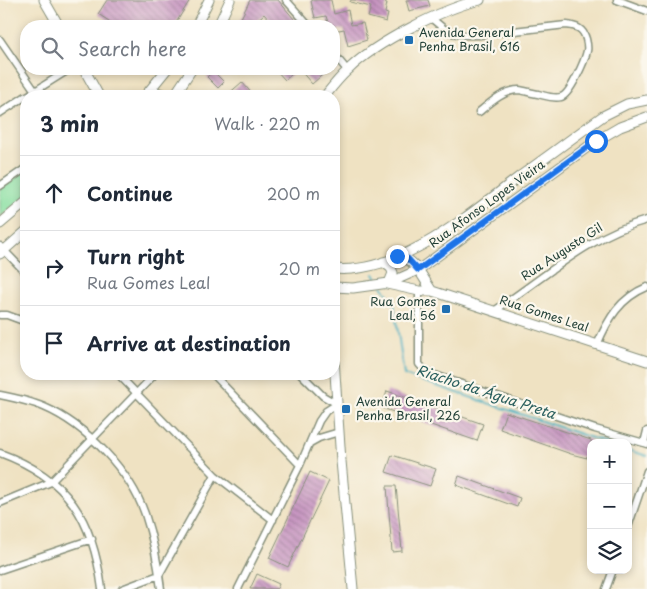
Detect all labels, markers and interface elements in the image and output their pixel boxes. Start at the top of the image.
search box [20,20,340,75]
place label: Avenida General Penha Brasil, 616 [419,23,520,55]
icon: search [38,34,66,62]
text: Search here [78,34,187,62]
marker: Avenida General Penha Brasil, 616 [403,34,415,46]
text: 3 min [40,107,99,139]
text: Walk · 220 m [214,111,320,135]
route start [585,130,608,153]
street label: Rua Afonso Lopes Vieira [425,155,548,251]
icon: ahead [40,179,68,207]
text: Continue [87,179,173,207]
text: 200 m [267,181,320,205]
street label: Rua Augusto Gil [517,218,606,284]
text: Turn right [87,242,185,270]
route end [386,245,409,268]
icon: right [40,254,68,282]
text: 20 m [279,256,320,280]
text: Rua Gomes Leal [87,270,210,294]
street label: Rua Gomes Leal [498,290,591,336]
place label: Rua Gomes Leal, 56 [370,292,436,324]
marker: Rua Gomes Leal, 56 [440,303,452,315]
icon: arrive [40,329,68,357]
text: Arrive at destination [87,329,291,357]
water label: Riacho da Água Preta [414,359,560,424]
place label: Avenida General Penha Brasil, 226 [356,392,460,424]
marker: Avenida General Penha Brasil, 226 [340,403,352,415]
map controls [587,439,632,574]
button: + [587,439,632,484]
button: − [587,484,632,529]
button: layers [587,529,632,574]

